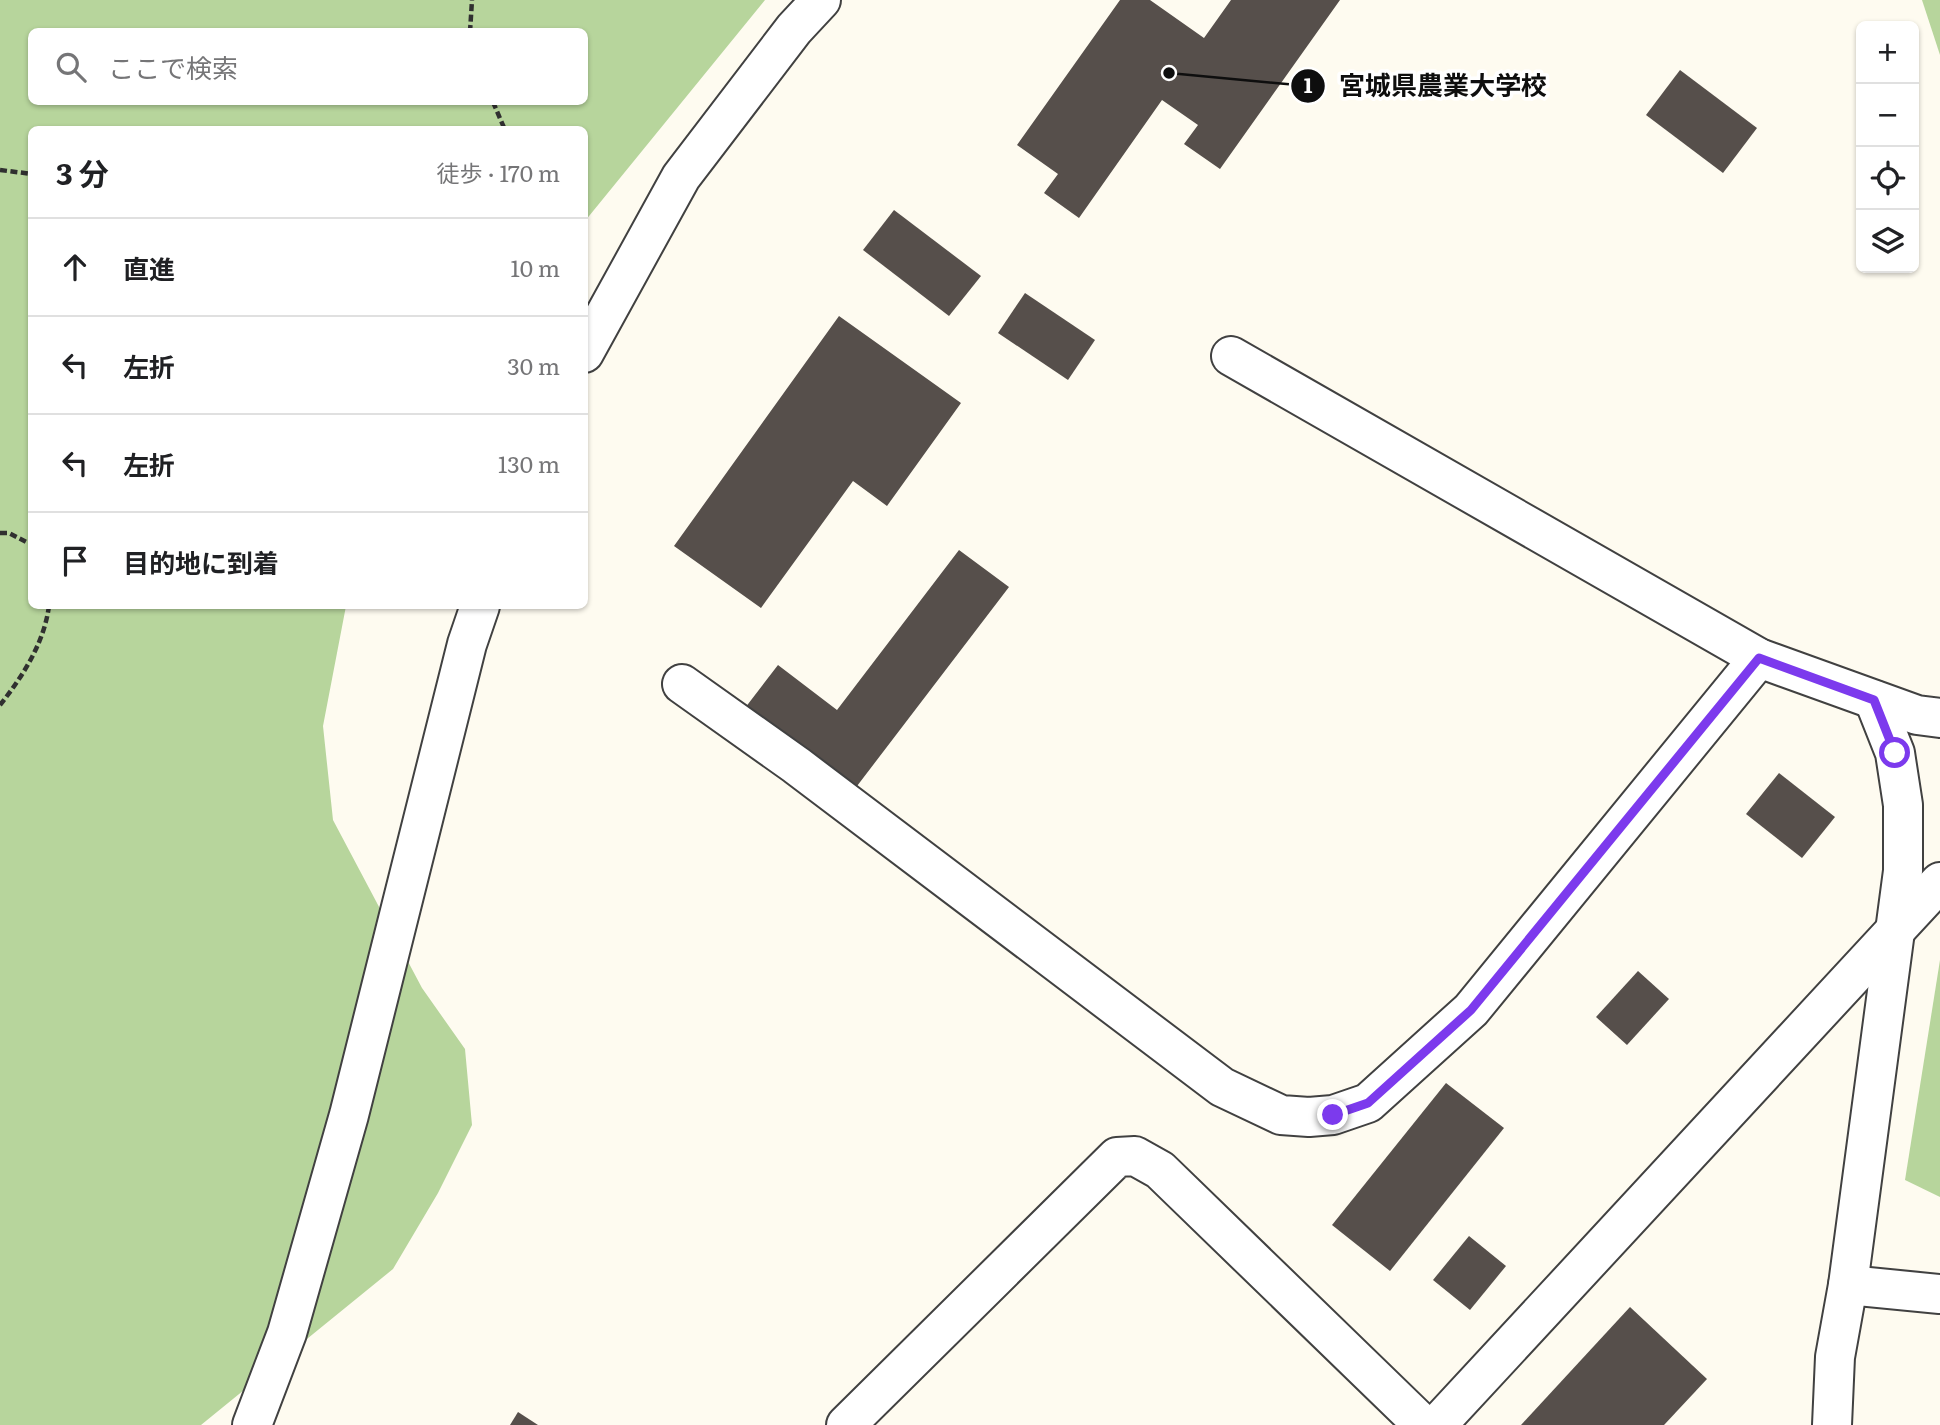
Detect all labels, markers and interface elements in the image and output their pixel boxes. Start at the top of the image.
map controls [1856,21,1919,273]
button: + [1856,21,1919,84]
search box [28,28,588,105]
text: ここで検索 [108,47,238,86]
icon: search [52,48,90,86]
callout: 宮城県農業大学校 [1290,62,1561,109]
text: 宮城県農業大学校 [1339,64,1547,103]
text: 1 [1304,68,1313,99]
button: − [1856,84,1919,147]
button: locate [1856,147,1919,210]
text: 3 分 [56,150,109,194]
text: 徒歩 · 170 m [437,155,560,189]
button: layers [1856,210,1919,273]
icon: ahead [56,248,94,286]
text: 直進 [123,248,175,287]
text: 10 m [510,250,560,284]
icon: left [56,346,94,384]
text: 左折 [123,346,175,385]
text: 30 m [507,348,560,382]
icon: left [56,444,94,482]
text: 左折 [123,444,175,483]
text: 130 m [498,446,560,480]
icon: arrive [56,542,94,580]
text: 目的地に到着 [123,542,279,581]
route start [1879,737,1910,768]
route end [1317,1099,1348,1130]

